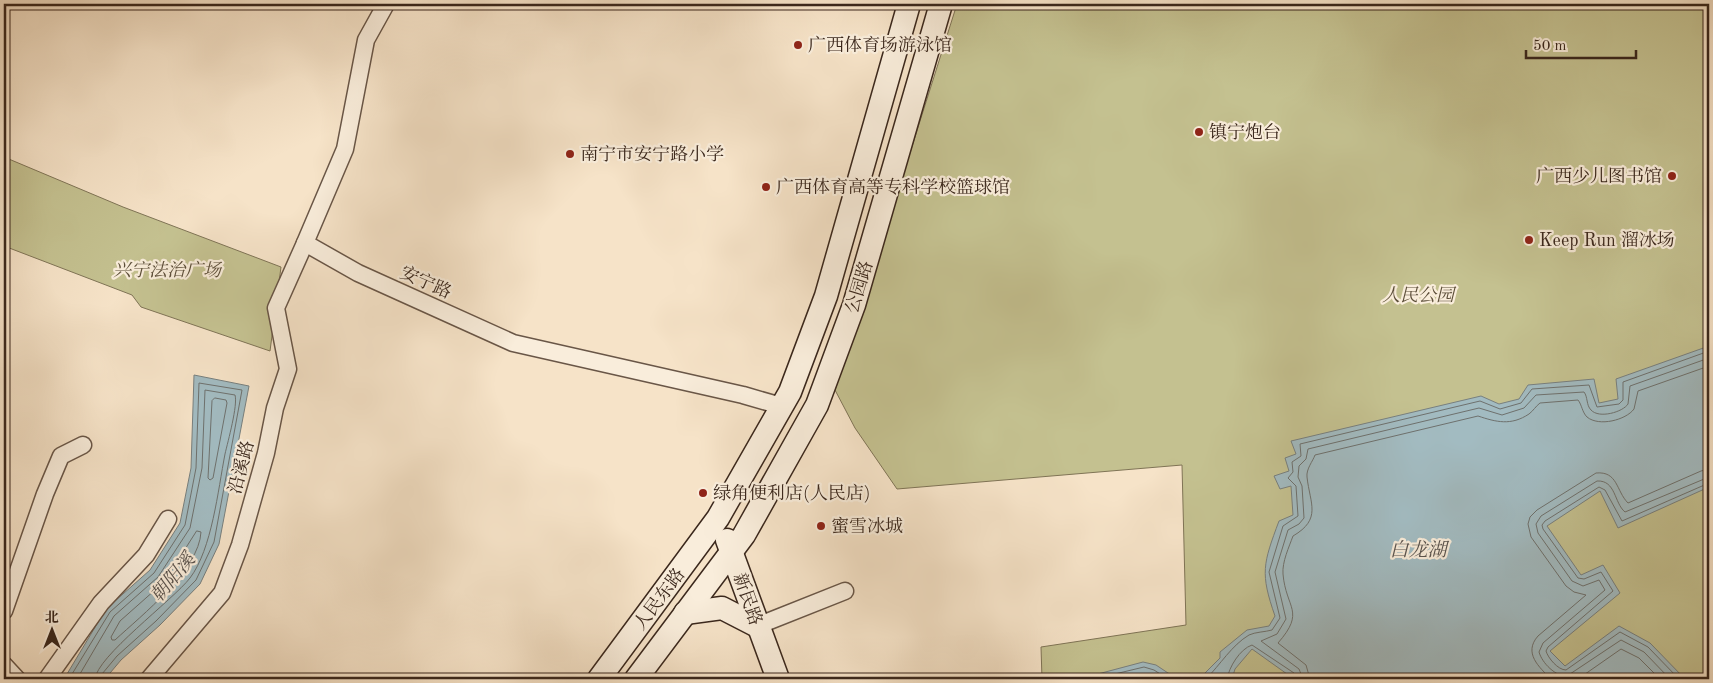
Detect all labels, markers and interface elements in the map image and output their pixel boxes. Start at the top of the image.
scale bar [1526,28,1636,60]
place label: 广西体育场游泳馆 [808,35,952,55]
marker: 广西体育场游泳馆 [792,39,804,51]
text: 50 m [1533,39,1567,54]
place label: 镇宁炮台 [1209,122,1281,142]
marker: 镇宁炮台 [1193,126,1205,138]
place label: 南宁市安宁路小学 [580,144,724,164]
marker: 南宁市安宁路小学 [564,148,576,160]
place label: 广西少儿图书馆 [1536,166,1662,186]
marker: 广西少儿图书馆 [1666,170,1678,182]
place label: 广西体育高等专科学校篮球馆 [776,177,1010,197]
marker: 广西体育高等专科学校篮球馆 [760,181,772,193]
place label: Keep Run 溜冰场 [1539,230,1675,250]
marker: Keep Run 溜冰场 [1523,234,1535,246]
street label: 公园路 [842,258,876,316]
park label: 兴宁法治广场 [113,260,223,280]
street label: 安宁路 [397,262,455,302]
park label: 人民公园 [1382,286,1457,305]
street label: 沿溪路 [224,438,258,496]
place label: 绿角便利店(人民店) [713,483,870,503]
marker: 绿角便利店(人民店) [697,487,709,499]
place label: 蜜雪冰城 [831,516,903,536]
marker: 蜜雪冰城 [815,520,827,532]
water label: 白龙湖 [1389,540,1449,561]
water label: 朝阳溪 [147,548,201,607]
street label: 人民东路 [629,564,689,634]
street label: 新民路 [730,570,766,628]
north arrow [28,606,78,656]
text: 北 [45,610,59,625]

